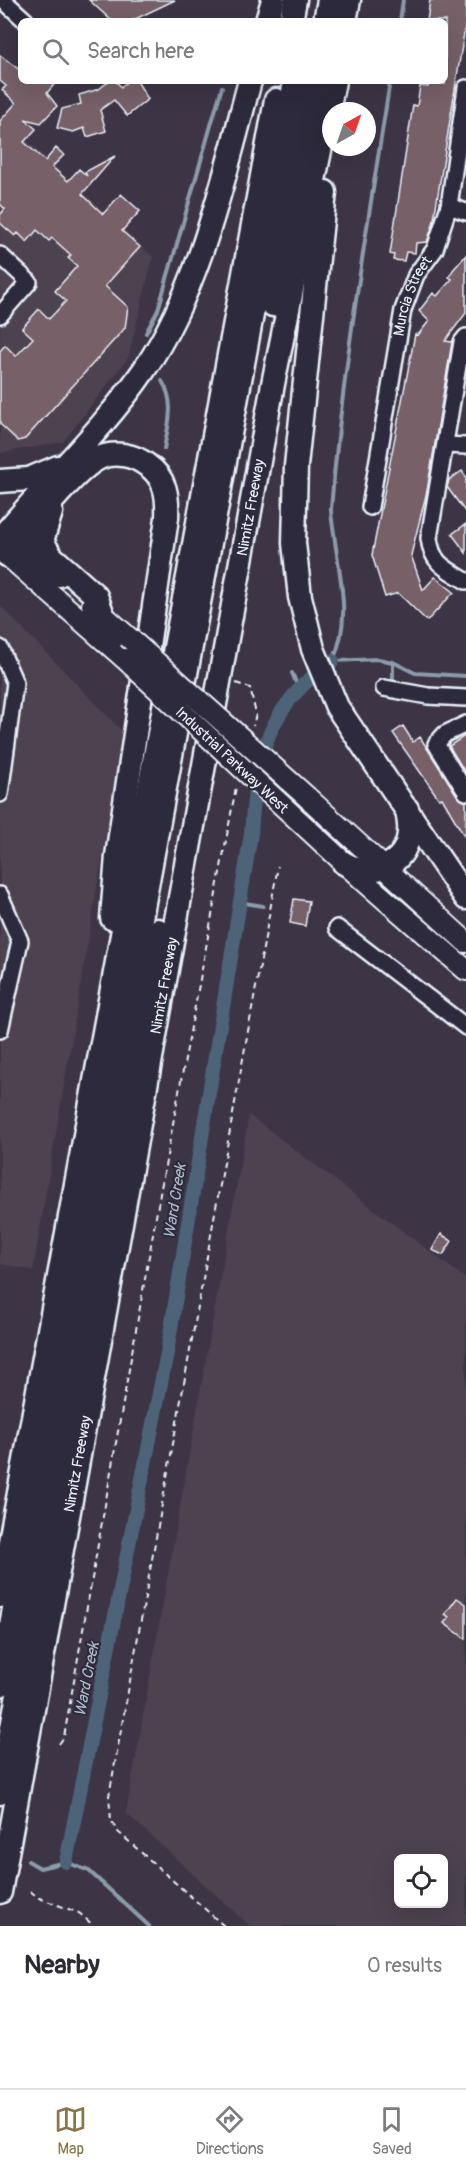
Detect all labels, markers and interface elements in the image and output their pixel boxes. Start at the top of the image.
search box [18,18,448,84]
icon: search [39,35,72,68]
text: Search here [87,37,194,65]
north arrow [322,102,376,156]
street label: Murcia Street [390,252,437,338]
street label: Nimitz Freeway [233,457,269,558]
street label: Industrial Parkway West [171,703,293,818]
street label: Nimitz Freeway [146,935,183,1036]
water label: Ward Creek [159,1161,191,1240]
street label: Nimitz Freeway [60,1414,96,1514]
water label: Ward Creek [70,1639,104,1718]
map controls [394,1854,448,1908]
button: locate [394,1854,448,1908]
text: Nearby [24,1949,100,1981]
text: 0 results [367,1953,442,1978]
tab: Map [54,2103,87,2159]
tab: Directions [196,2103,264,2159]
tab: Saved [372,2103,412,2159]

